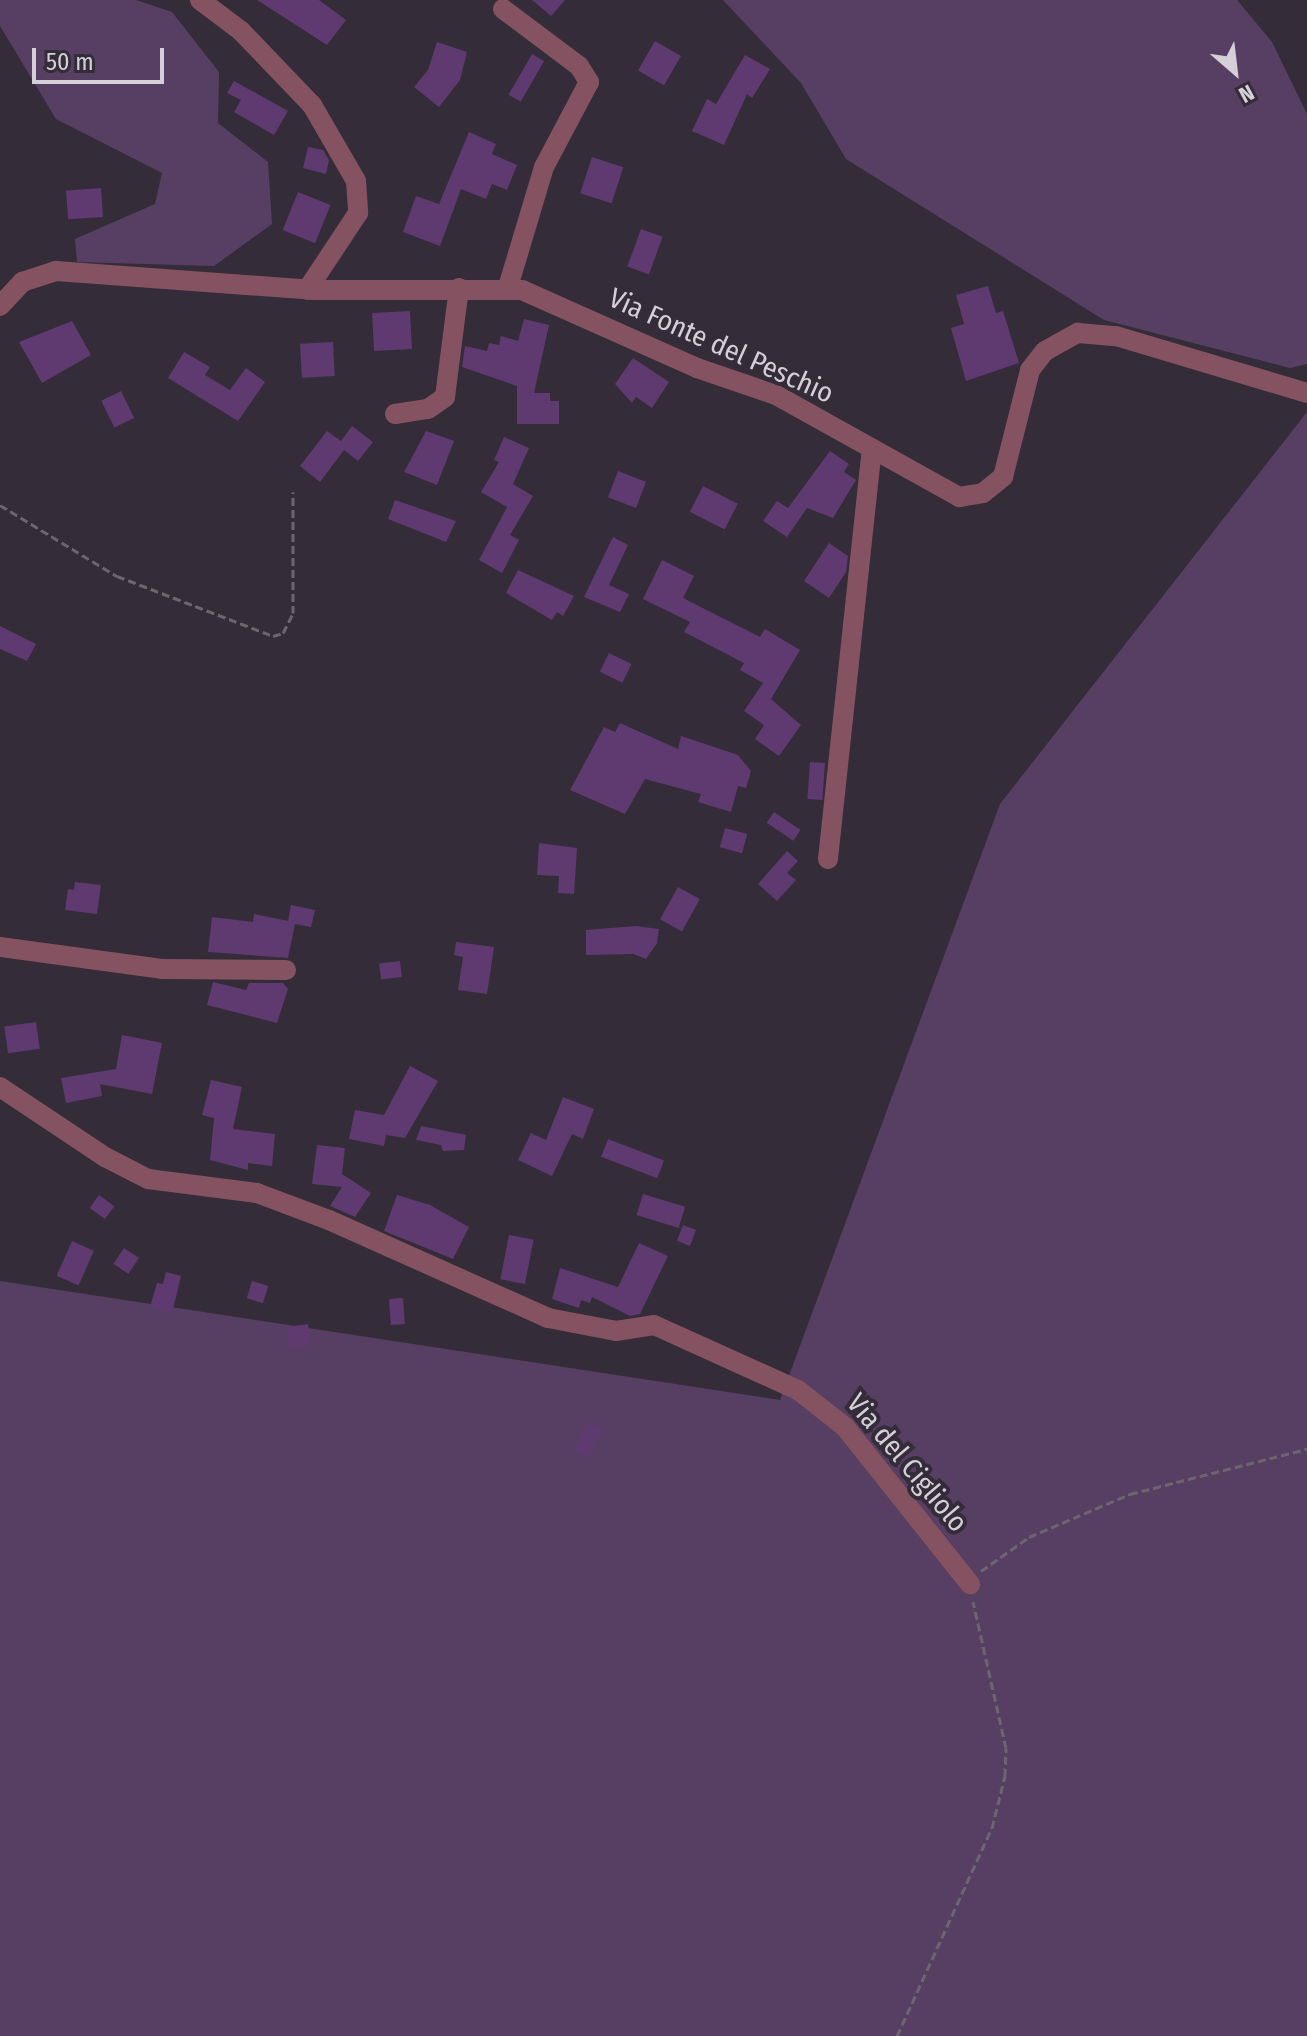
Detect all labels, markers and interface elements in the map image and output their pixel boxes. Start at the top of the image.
scale bar [36,32,168,82]
north arrow [1195,32,1275,112]
text: 50 m [46,48,94,76]
text: N [1234,79,1259,109]
street label: Via Fonte del Peschio [603,281,839,411]
street label: Via del Cigliolo [839,1387,975,1539]

